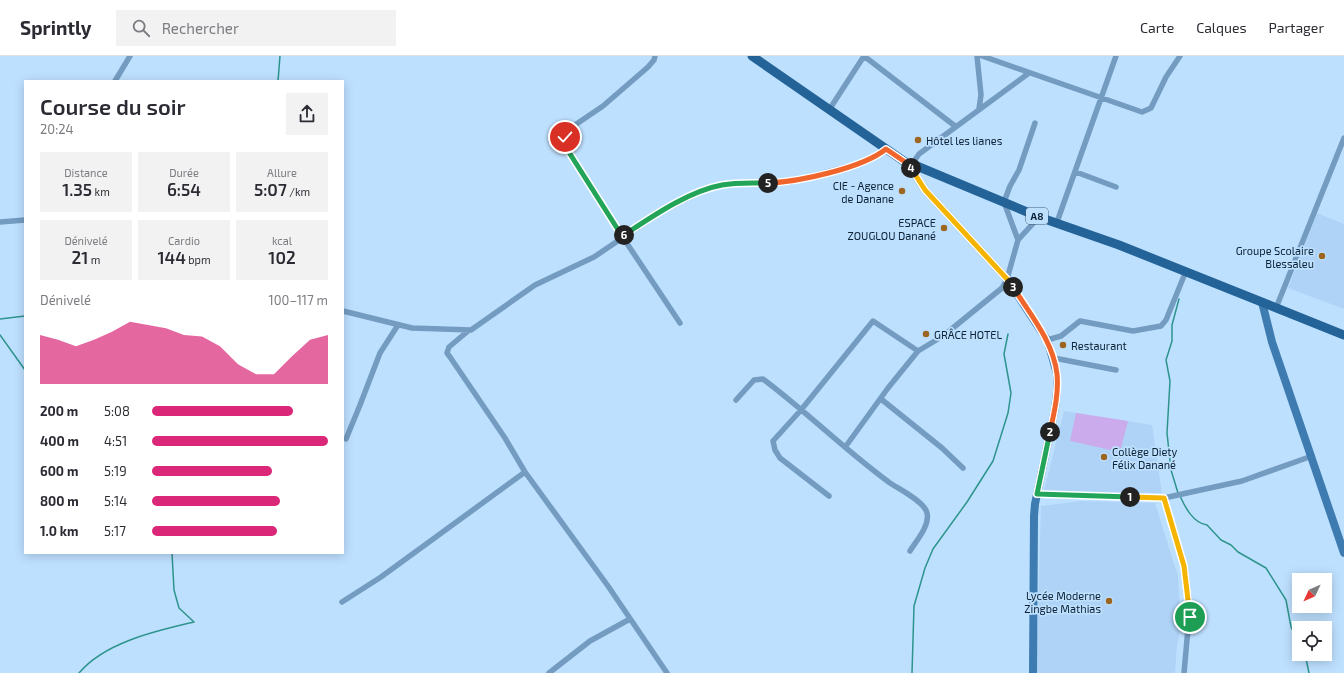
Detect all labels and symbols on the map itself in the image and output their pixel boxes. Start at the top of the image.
pin [548,120,582,154]
place label: Hôtel les lianes [926,134,1003,147]
marker: Hôtel les lianes [913,135,923,145]
pin: 4 [901,158,921,178]
pin: 5 [758,173,778,193]
place label: CIE - Agence de Danane [833,179,894,205]
marker: CIE - Agence de Danane [897,186,907,196]
road number: A8 [1026,208,1048,224]
place label: ESPACE ZOUGLOU Danané [848,216,936,242]
marker: ESPACE ZOUGLOU Danané [939,223,949,233]
pin: 6 [614,225,634,245]
place label: Groupe Scolaire Blessaleu [1236,244,1314,270]
marker: Groupe Scolaire Blessaleu [1317,251,1327,261]
pin: 3 [1003,277,1023,297]
place label: GRÂCE HOTEL [934,328,1002,341]
marker: GRÂCE HOTEL [921,329,931,339]
place label: Restaurant [1071,339,1127,352]
marker: Restaurant [1058,340,1068,350]
pin: 2 [1040,422,1060,442]
place label: Collège Diety Félix Danané [1112,445,1178,471]
marker: Collège Diety Félix Danané [1099,452,1109,462]
pin: 1 [1120,487,1140,507]
north arrow [1292,573,1332,613]
place label: Lycée Moderne Zingbe Mathias [1024,589,1101,615]
marker: Lycée Moderne Zingbe Mathias [1104,596,1114,606]
pin [1173,600,1207,634]

